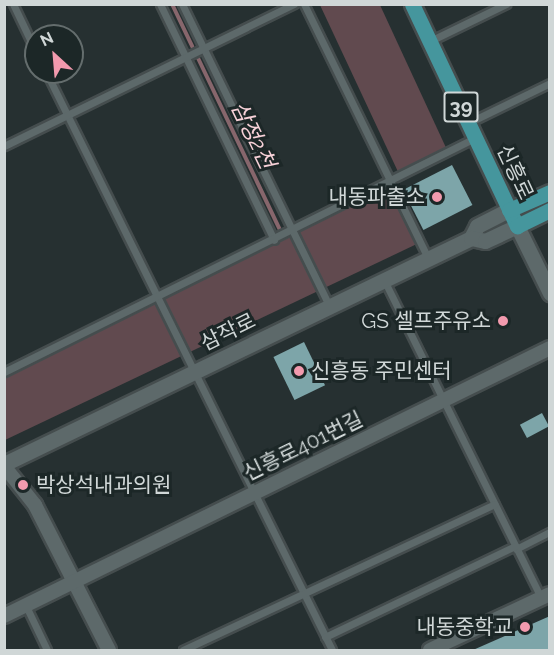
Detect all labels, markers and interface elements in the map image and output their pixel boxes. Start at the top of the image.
north arrow [24,24,84,84]
text: N [37,28,56,50]
road number: 39 [443,90,479,124]
water label: 삼정2천 [225,97,281,173]
street label: 신흥로 [491,140,539,204]
place label: 내동파출소 [328,184,425,210]
marker: 내동파출소 [430,190,444,204]
street label: 삼작로 [196,308,260,356]
place label: GS 셀프주유소 [361,308,491,334]
marker: GS 셀프주유소 [496,314,510,328]
place label: 신흥동 주민센터 [311,358,452,384]
marker: 신흥동 주민센터 [292,364,306,378]
street label: 신흥로401번길 [239,406,367,486]
place label: 박상석내과의원 [36,472,171,498]
marker: 박상석내과의원 [14,476,32,494]
place label: 내동중학교 [416,614,513,640]
marker: 내동중학교 [518,620,532,634]

